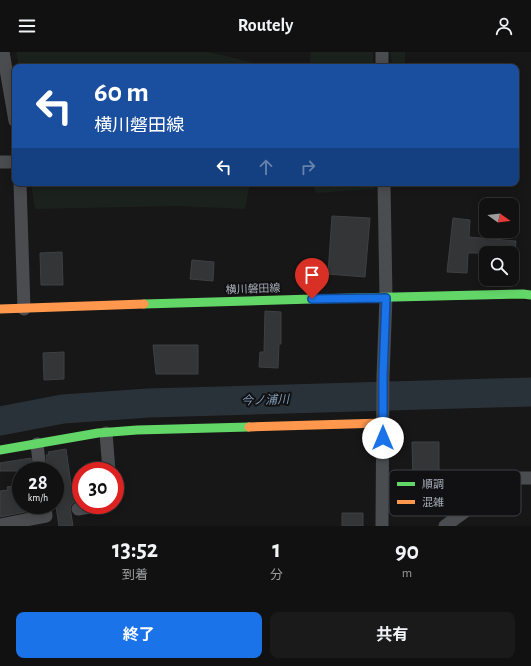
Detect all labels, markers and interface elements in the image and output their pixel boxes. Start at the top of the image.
icon: menu [16,15,38,37]
icon: person [493,15,515,37]
text: Routely [238,17,293,35]
text: 60 m [94,79,149,107]
icon: left [28,80,80,132]
text: 横川磐田線 [94,117,184,135]
icon: left [213,156,235,178]
icon: ahead [255,156,277,178]
icon: right [297,156,319,178]
north arrow [479,198,519,238]
map controls [479,198,519,286]
button: search [479,246,519,286]
pin [295,258,329,299]
icon: arrive [301,264,323,286]
street label: 横川磐田線 [225,282,281,295]
water label: 今ノ浦川 [241,392,291,407]
position arrow [362,417,404,459]
speed limit sign: 30 [72,462,124,514]
legend [389,470,521,516]
text: 28 [28,473,48,493]
text: 順調 [422,479,444,490]
text: km/h [28,493,48,503]
text: 混雑 [422,496,444,508]
text: 13:52 [112,538,158,562]
text: 1 [272,538,281,562]
text: 90 [395,540,419,564]
text: m [402,567,412,580]
text: 到着 [122,569,148,582]
text: 分 [270,569,283,582]
button: 終了 [16,612,262,658]
button: 共有 [270,612,515,658]

